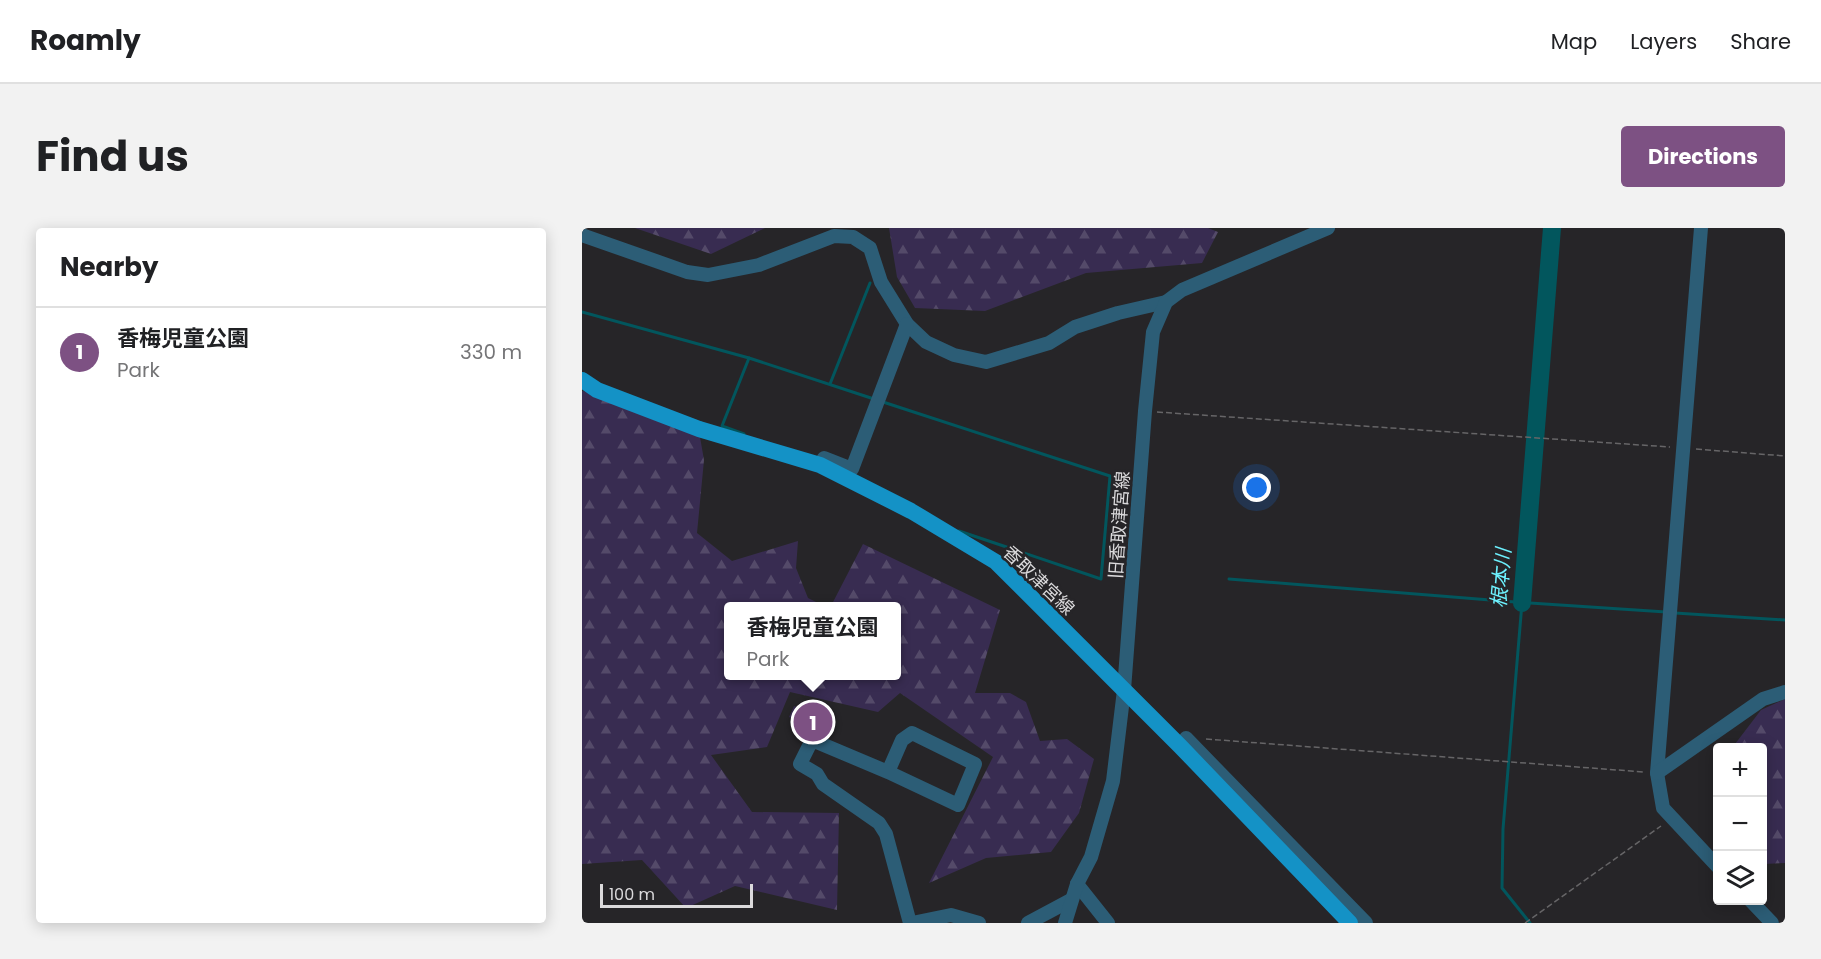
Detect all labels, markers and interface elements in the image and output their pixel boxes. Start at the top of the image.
text: Roamly [30,21,141,60]
text: Map [1551,27,1597,56]
text: Layers [1630,27,1697,56]
text: Share [1730,27,1791,56]
button: Directions [1621,126,1785,187]
text: Find us [36,127,189,186]
text: Nearby [60,249,158,285]
text: 香梅児童公園 [117,323,249,354]
text: 1 [76,338,83,366]
text: 330 m [460,338,522,366]
text: Park [117,356,160,384]
street label: 旧香取津宮線 [1103,470,1135,580]
your location [1242,473,1271,502]
street label: 香取津宮線 [998,540,1080,620]
water label: 根本川 [1484,545,1518,609]
popup [724,602,901,680]
text: 香梅児童公園 [746,612,879,643]
text: Park [746,645,789,673]
pin: 1 [794,700,832,744]
map controls [1713,743,1767,905]
button: + [1713,743,1767,797]
button: − [1713,797,1767,851]
button: layers [1713,851,1767,905]
scale bar [600,881,753,908]
text: 100 m [609,883,655,906]

